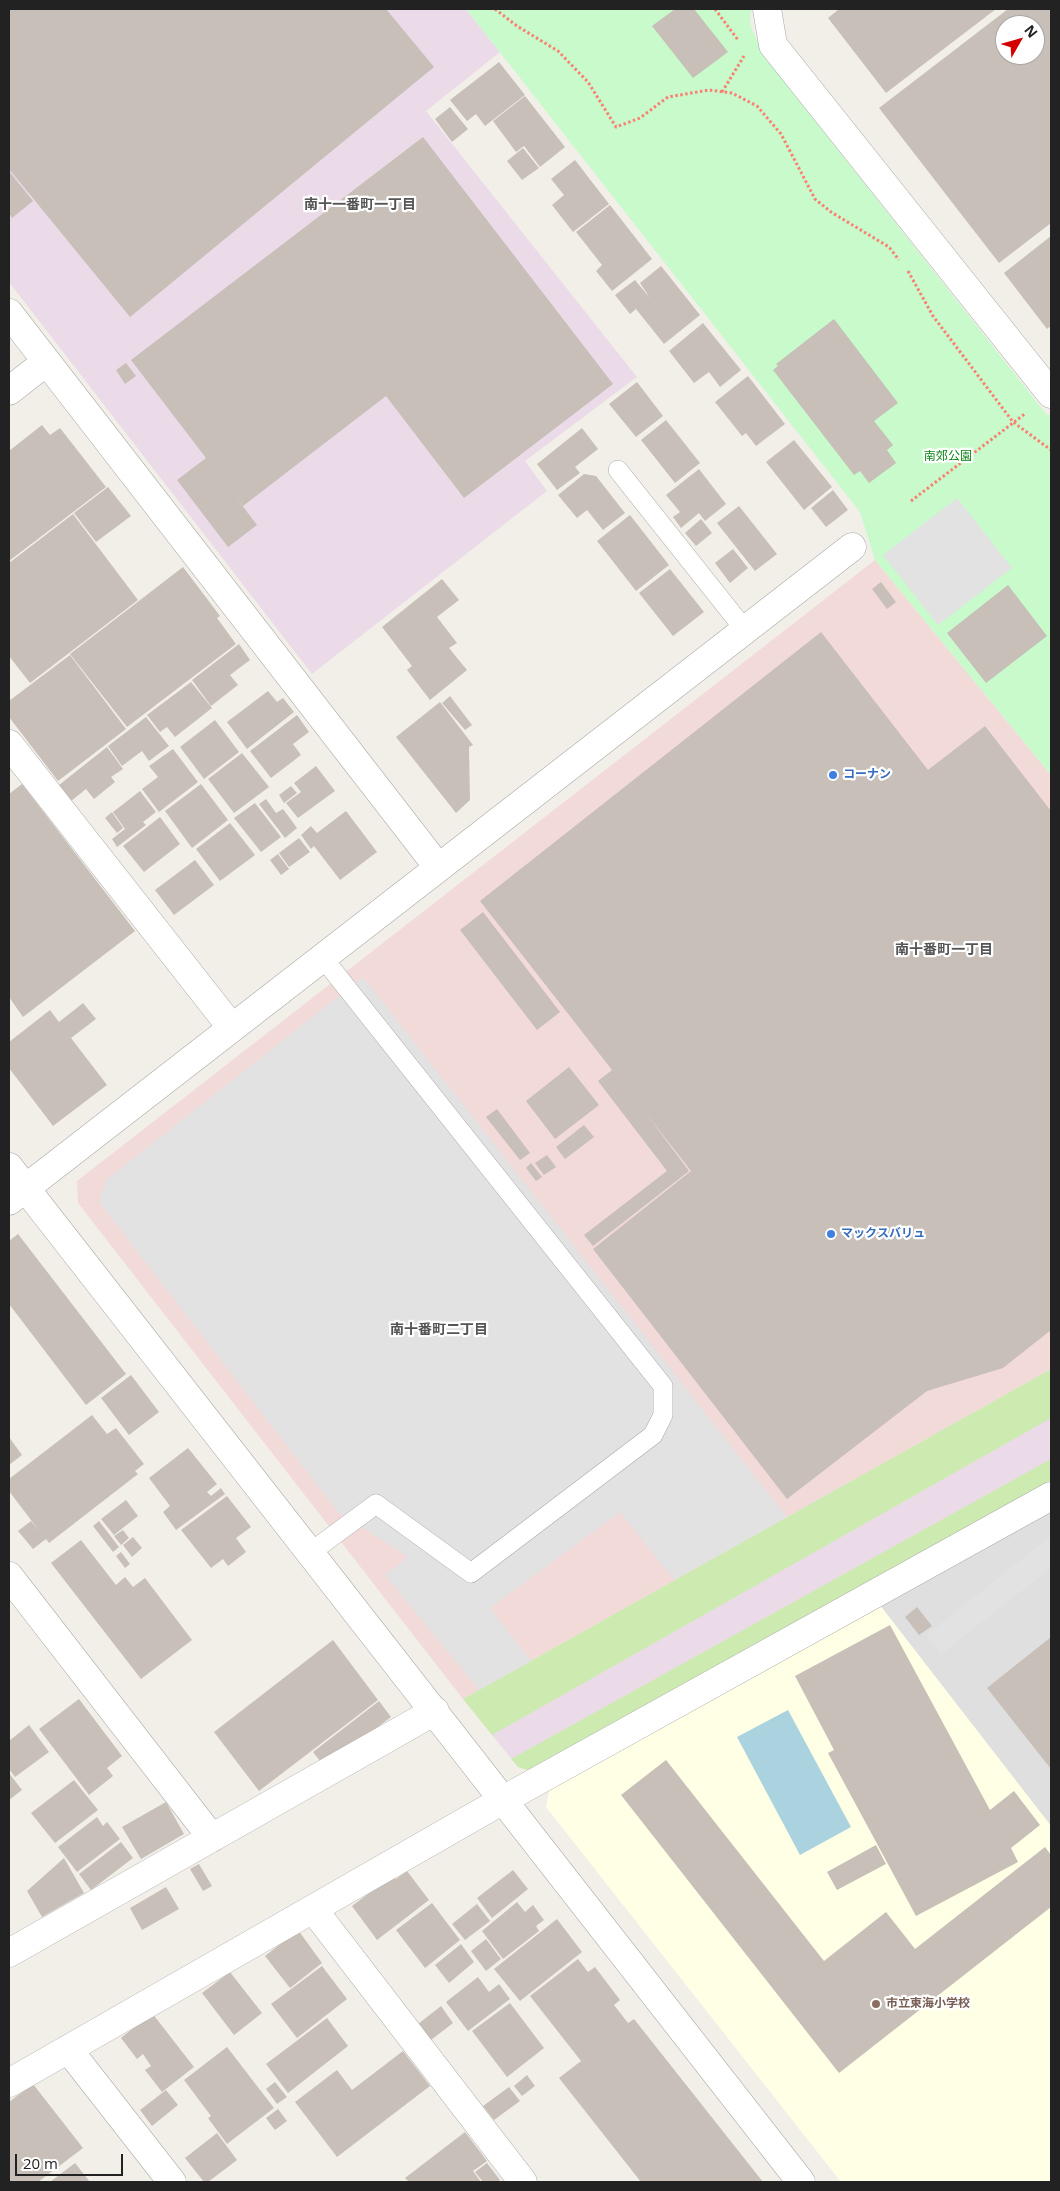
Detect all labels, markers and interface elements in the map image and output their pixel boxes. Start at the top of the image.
north arrow [995,15,1045,65]
text: N [1020,21,1042,41]
district label: 南十一番町一丁目 [304,197,416,213]
park label: 南郊公園 [924,450,972,464]
place label: コーナン [843,768,891,782]
marker: コーナン [827,769,839,781]
district label: 南十番町一丁目 [895,942,993,958]
place label: マックスバリュ [841,1227,925,1241]
marker: マックスバリュ [825,1228,837,1240]
district label: 南十番町二丁目 [390,1322,488,1338]
place label: 市立東海小学校 [886,1997,970,2011]
marker: 市立東海小学校 [870,1998,882,2010]
scale bar [18,2144,125,2176]
text: 20 m [23,2153,58,2173]

